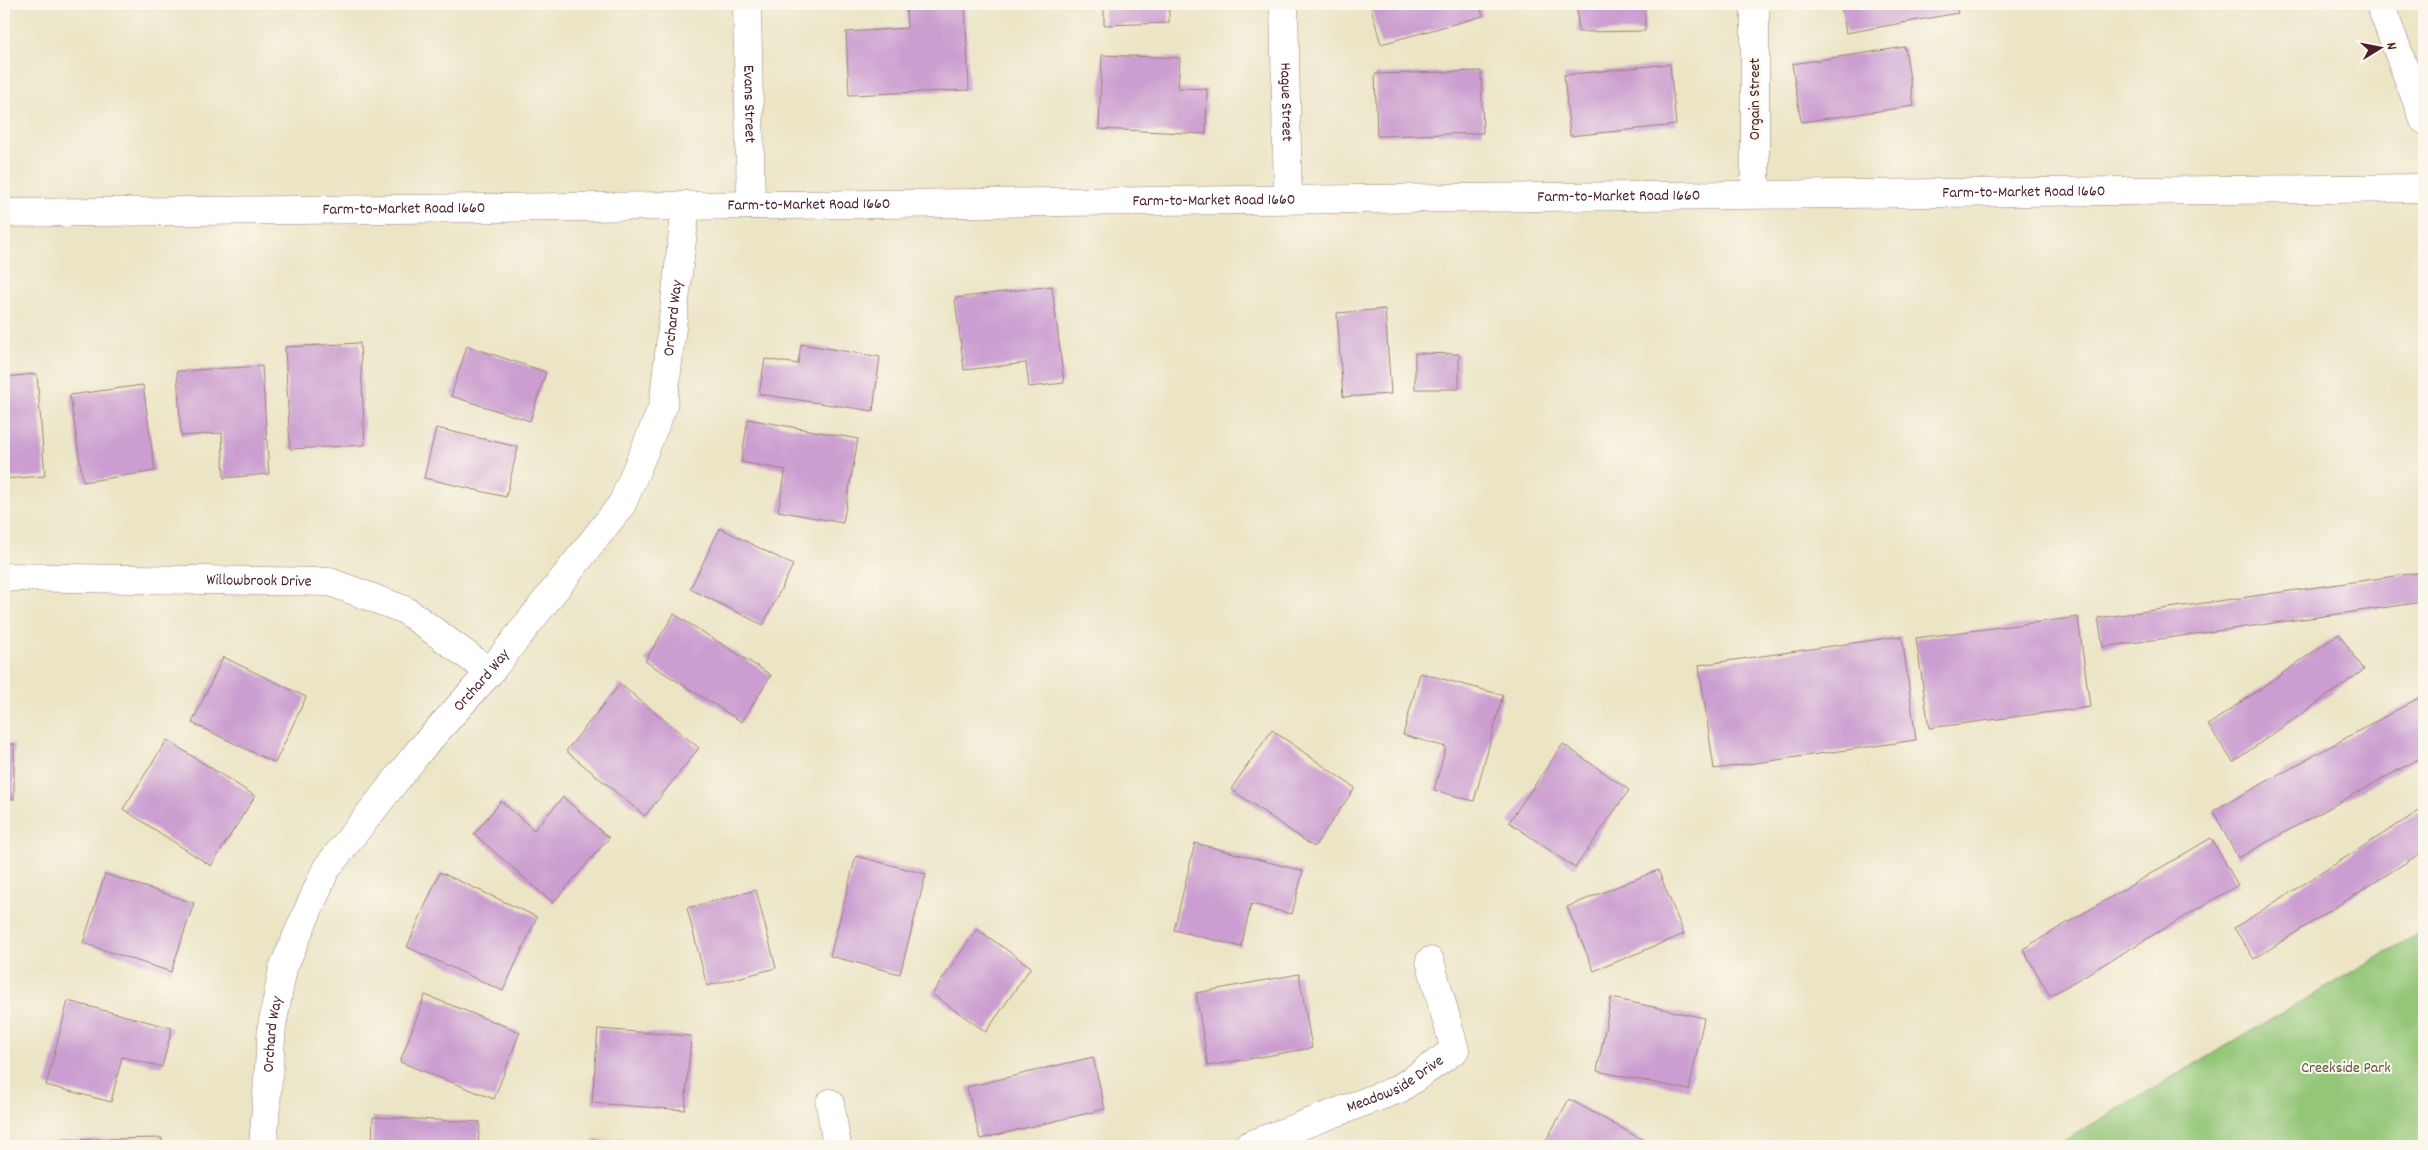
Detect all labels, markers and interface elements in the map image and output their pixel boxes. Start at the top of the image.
north arrow [2356,22,2406,72]
text: N [2380,41,2401,51]
street label: Orgain Street [1744,58,1767,140]
street label: Hague Street [1274,62,1298,142]
street label: Evans Street [737,65,761,143]
street label: Farm-to-Market Road 1660 [1942,180,2106,204]
street label: Farm-to-Market Road 1660 [1537,184,1701,209]
street label: Farm-to-Market Road 1660 [1132,188,1296,213]
street label: Farm-to-Market Road 1660 [727,192,891,217]
street label: Farm-to-Market Road 1660 [322,197,486,221]
street label: Orchard Way [657,278,689,358]
street label: Willowbrook Drive [206,569,312,593]
street label: Orchard Way [448,644,516,717]
street label: Orchard Way [257,994,289,1073]
street label: Meadowside Drive [1343,1050,1449,1119]
park label: Creekside Park [2301,1057,2391,1080]

